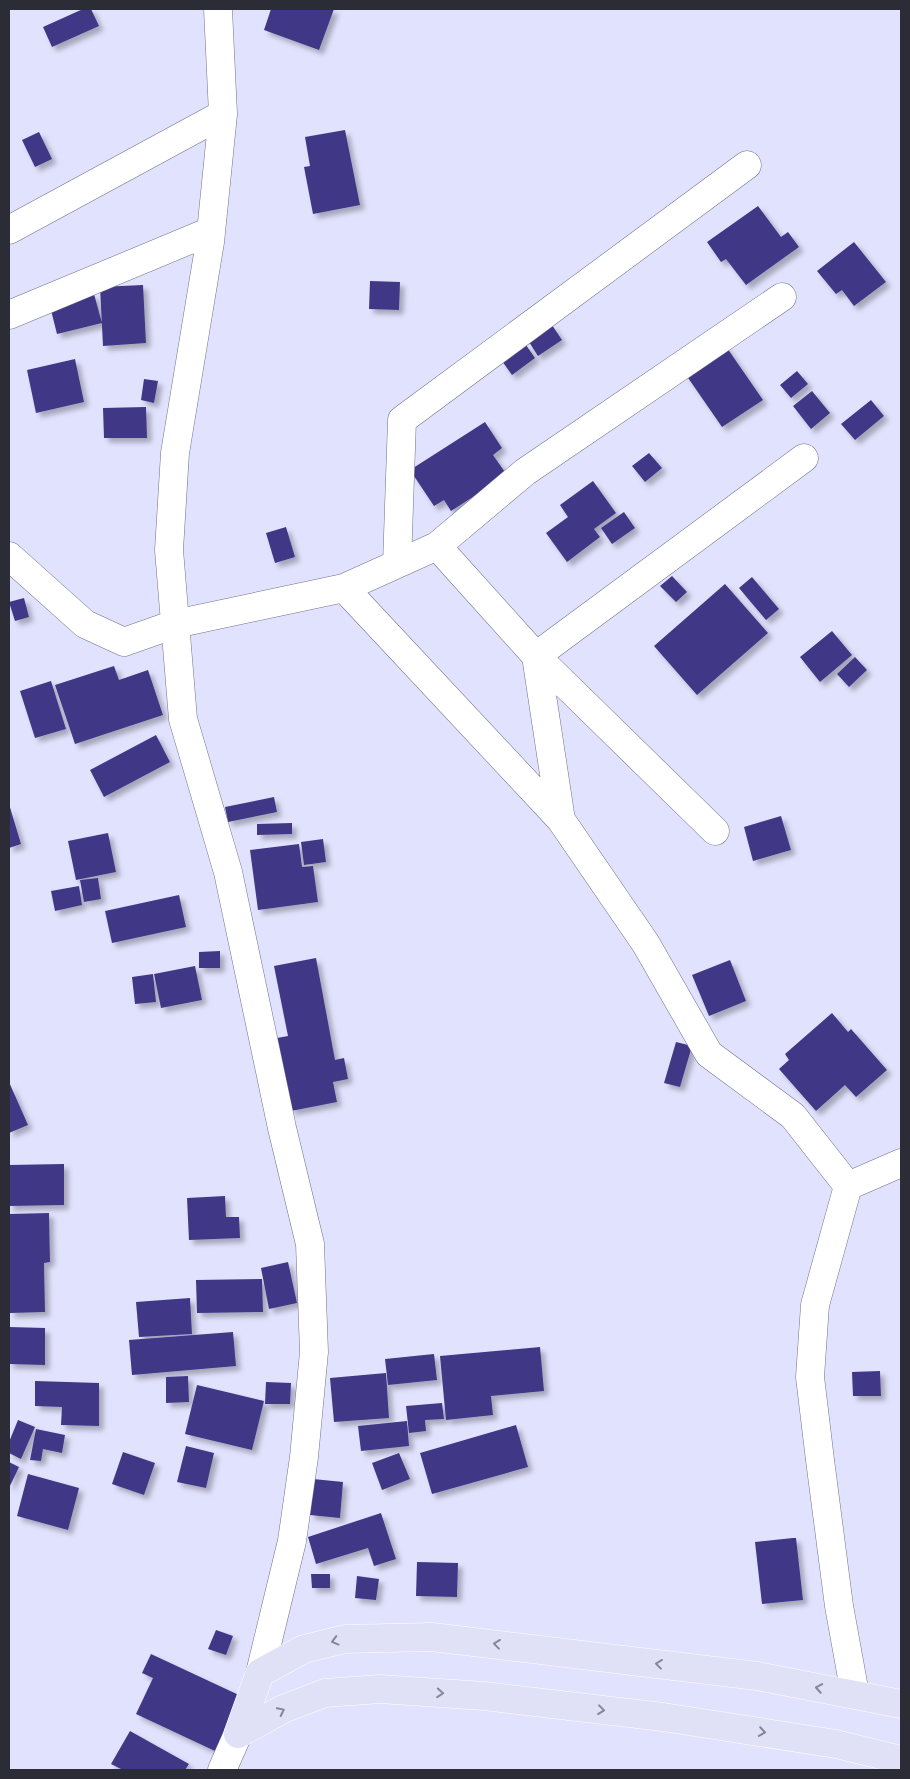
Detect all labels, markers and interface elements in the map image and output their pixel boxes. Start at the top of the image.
one-way arrow [331,1635,340,1646]
one-way arrow [493,1639,501,1650]
one-way arrow [654,1659,662,1670]
one-way arrow [815,1683,824,1693]
one-way arrow [436,1687,444,1698]
one-way arrow [597,1704,605,1715]
one-way arrow [276,1707,285,1717]
one-way arrow [758,1727,766,1737]

